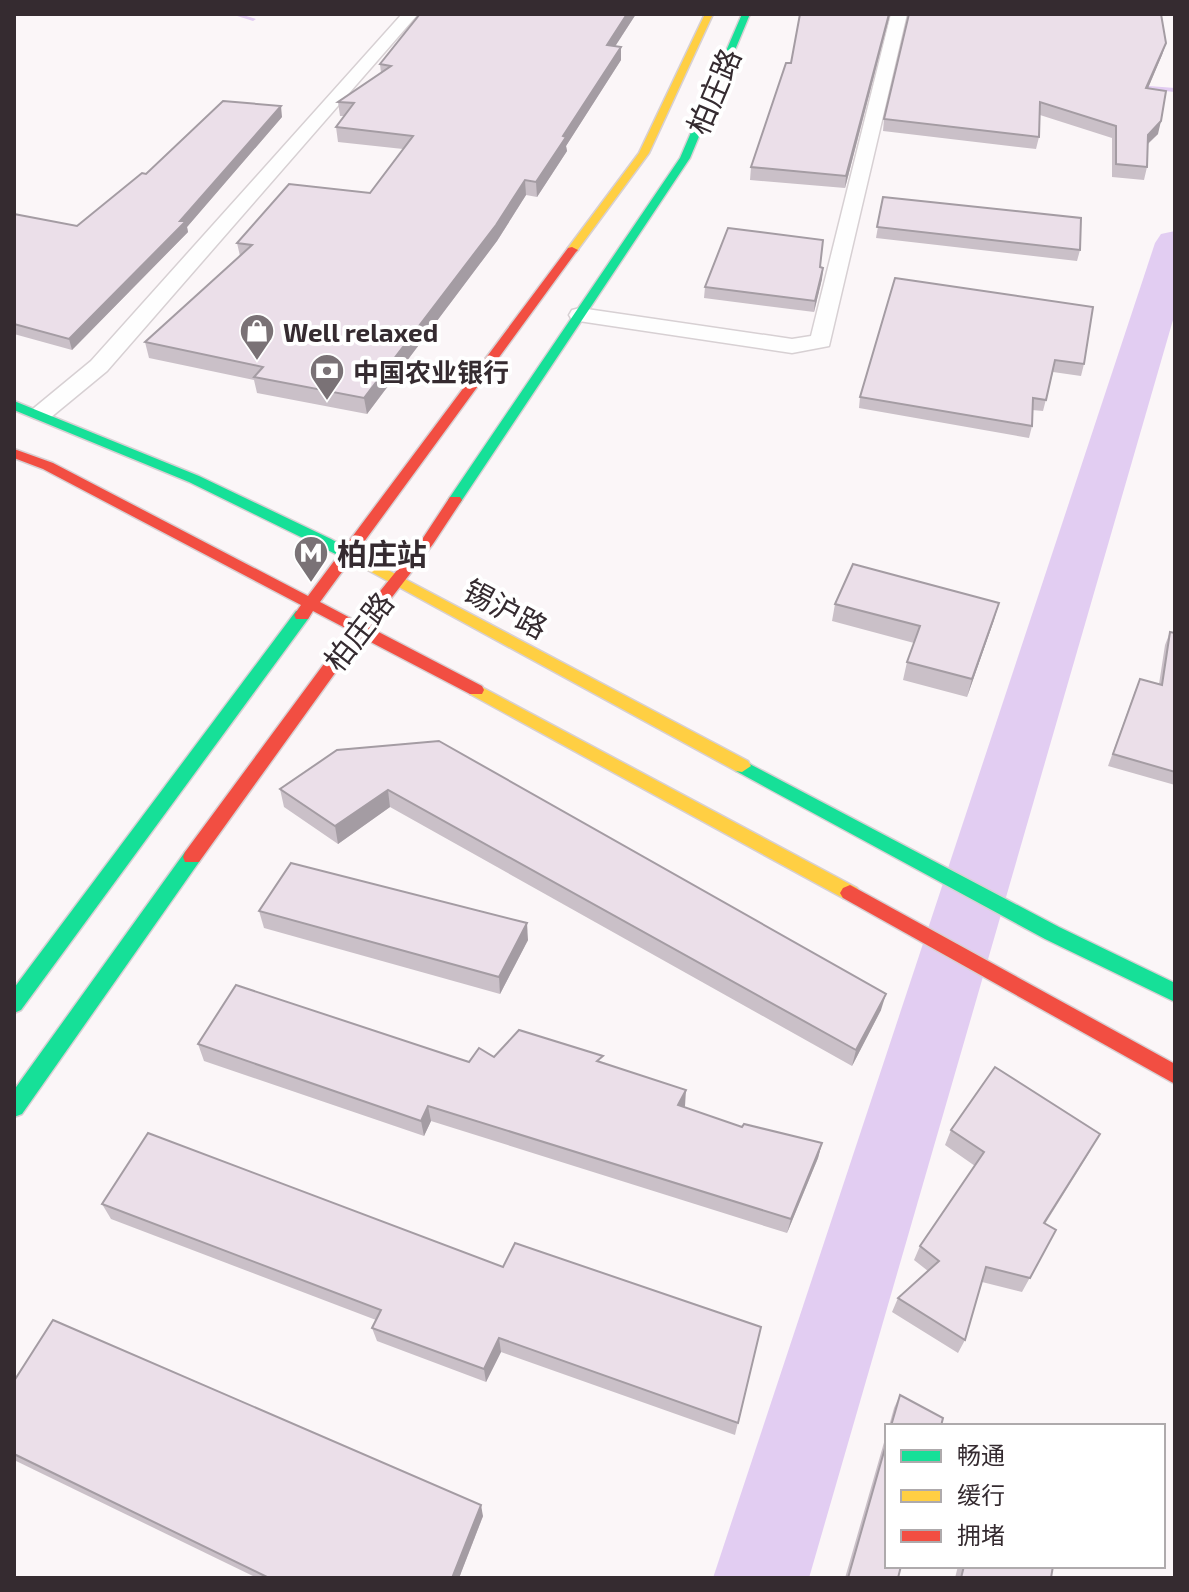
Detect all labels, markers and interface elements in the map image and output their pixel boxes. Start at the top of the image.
street label: 柏庄路 [679,43,747,139]
shop icon: Well relaxed [238,312,276,362]
place label: Well relaxed [283,316,438,347]
bank icon: 中国农业银行 [308,352,346,402]
place label: 中国农业银行 [353,356,509,387]
metro station icon: 柏庄站 [292,534,330,584]
place label: 柏庄站 [337,535,427,571]
street label: 锡沪路 [458,571,554,645]
street label: 柏庄路 [316,584,400,678]
legend [885,1424,1165,1568]
text: 畅通 [957,1440,1005,1469]
text: 缓行 [957,1480,1005,1509]
text: 拥堵 [957,1520,1005,1549]

